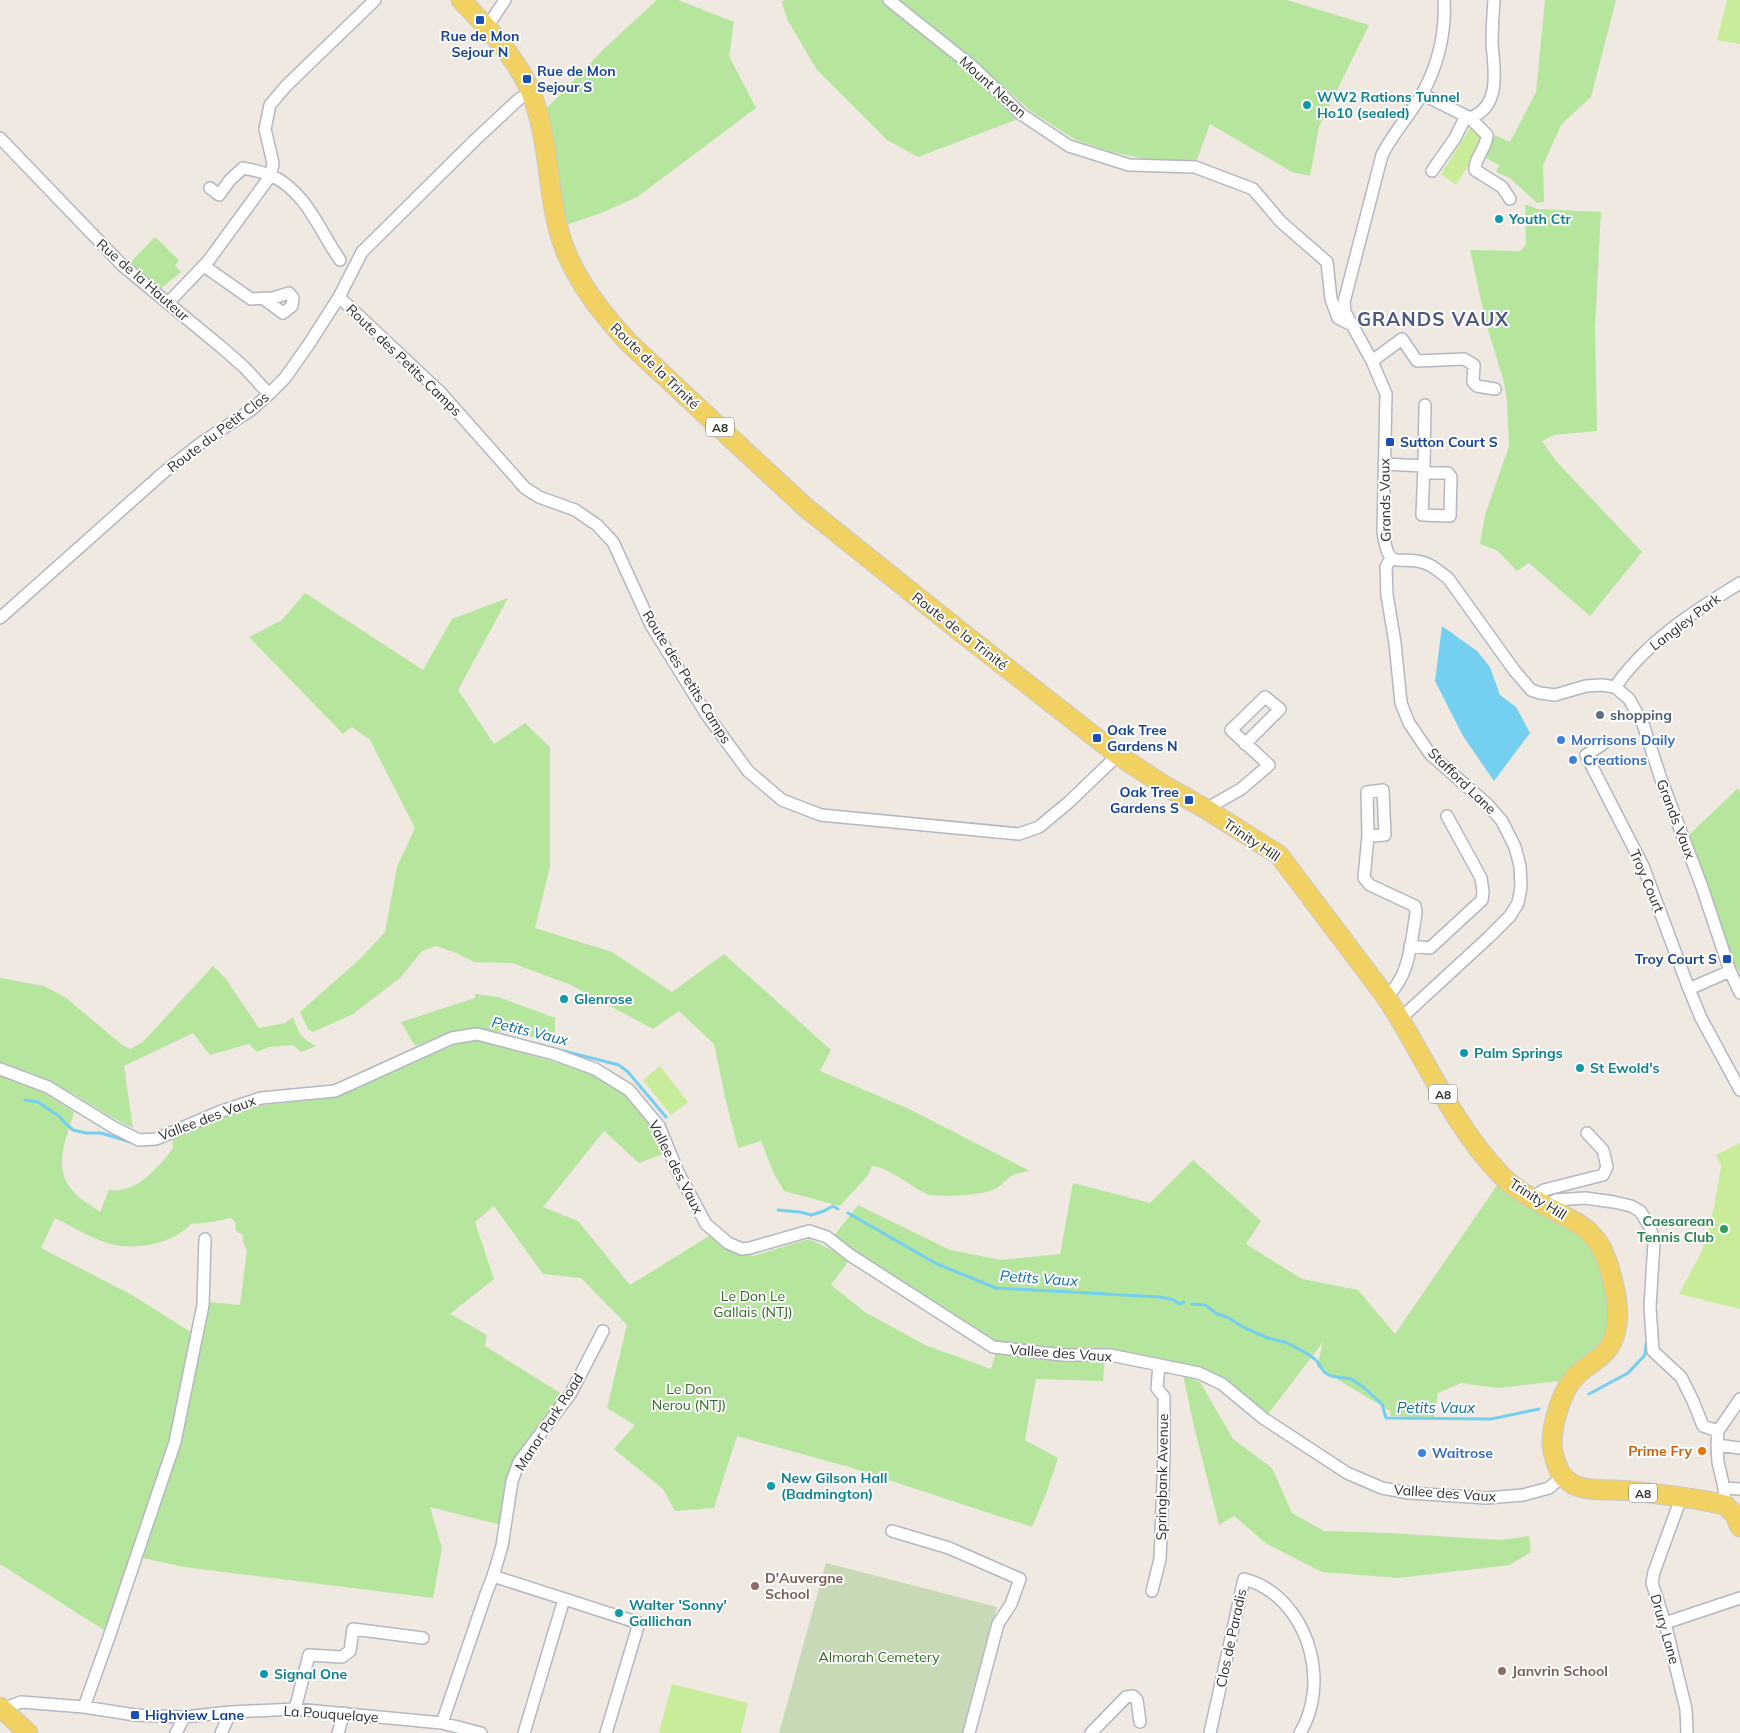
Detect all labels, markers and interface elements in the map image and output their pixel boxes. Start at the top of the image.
marker: Rue de Mon Sejour N [474,14,486,26]
place label: Rue de Mon Sejour N [441,27,519,61]
street label: Mount Neron [956,52,1030,122]
place label: Rue de Mon Sejour S [537,62,616,96]
marker: Rue de Mon Sejour S [521,73,533,85]
place label: WW2 Rations Tunnel Ho10 (sealed) [1317,88,1460,122]
marker: WW2 Rations Tunnel Ho10 (sealed) [1301,99,1313,111]
place label: Youth Ctr [1508,210,1571,228]
marker: Youth Ctr [1493,213,1505,225]
street label: Rue de la Hauteur [93,235,194,326]
street label: Route des Petits Camps [342,300,466,420]
district label: GRANDS VAUX [1357,307,1509,331]
street label: Route de la Trinité [607,319,703,413]
street label: Route du Petit Clos [164,388,273,476]
road number: A8 [706,418,734,437]
place label: Sutton Court S [1400,433,1498,451]
marker: Sutton Court S [1384,436,1396,448]
street label: Grands Vaux [1375,457,1395,542]
street label: Route de la Trinité [909,588,1011,674]
street label: Langley Park [1646,589,1725,654]
street label: Route des Petits Camps [639,607,735,747]
place label: shopping [1610,706,1672,724]
marker: shopping [1594,709,1606,721]
place label: Oak Tree Gardens N [1107,721,1178,755]
place label: Morrisons Daily [1571,731,1675,749]
marker: Oak Tree Gardens N [1091,732,1103,744]
marker: Morrisons Daily [1555,734,1567,746]
street label: Stafford Lane [1424,744,1500,818]
place label: Creations [1583,751,1647,769]
marker: Creations [1567,754,1579,766]
street label: Grands Vaux [1653,777,1700,862]
place label: Oak Tree Gardens S [1110,783,1179,817]
marker: Oak Tree Gardens S [1183,794,1195,806]
street label: Trinity Hill [1220,815,1284,865]
street label: Troy Court [1626,847,1668,915]
place label: Troy Court S [1635,950,1717,968]
marker: Troy Court S [1721,953,1733,965]
place label: Glenrose [574,990,633,1008]
marker: Glenrose [558,993,570,1005]
water label: Petits Vaux [490,1012,571,1050]
place label: Palm Springs [1474,1044,1563,1062]
marker: Palm Springs [1458,1047,1470,1059]
place label: St Ewold's [1590,1059,1660,1077]
marker: St Ewold's [1574,1062,1586,1074]
road number: A8 [1429,1084,1457,1104]
street label: Vallee des Vaux [156,1091,259,1145]
street label: Vallee des Vaux [645,1117,708,1217]
street label: Trinity Hill [1506,1174,1570,1224]
place label: Caesarean Tennis Club [1637,1212,1714,1246]
marker: Caesarean Tennis Club [1718,1223,1730,1235]
water label: Petits Vaux [999,1266,1080,1290]
park label: Le Don Le Gallais (NTJ) [713,1287,793,1321]
street label: Vallee des Vaux [1009,1340,1113,1366]
street label: Manor Park Road [511,1370,587,1474]
park label: Le Don Nerou (NTJ) [652,1380,726,1414]
water label: Petits Vaux [1397,1398,1476,1417]
street label: Springbank Avenue [1152,1413,1172,1541]
place label: Prime Fry [1628,1442,1692,1460]
place label: Waitrose [1432,1444,1493,1462]
marker: Prime Fry [1696,1445,1708,1457]
marker: Waitrose [1416,1447,1428,1459]
place label: New Gilson Hall (Badmington) [781,1469,887,1503]
marker: New Gilson Hall (Badmington) [765,1480,777,1492]
street label: Vallee des Vaux [1393,1480,1497,1506]
road number: A8 [1629,1484,1657,1502]
place label: D'Auvergne School [765,1569,844,1603]
marker: D'Auvergne School [749,1580,761,1592]
street label: Clos de Paradis [1212,1587,1250,1689]
street label: Drury Lane [1646,1592,1684,1666]
place label: Walter 'Sonny' Gallichan [629,1596,727,1630]
marker: Walter 'Sonny' Gallichan [613,1607,625,1619]
park label: Almorah Cemetery [818,1648,940,1666]
place label: Janvrin School [1512,1662,1608,1680]
place label: Signal One [274,1665,347,1683]
marker: Janvrin School [1496,1665,1508,1677]
marker: Signal One [258,1668,270,1680]
street label: La Pouquelaye [283,1702,379,1726]
place label: Highview Lane [145,1706,245,1724]
marker: Highview Lane [129,1709,141,1721]

